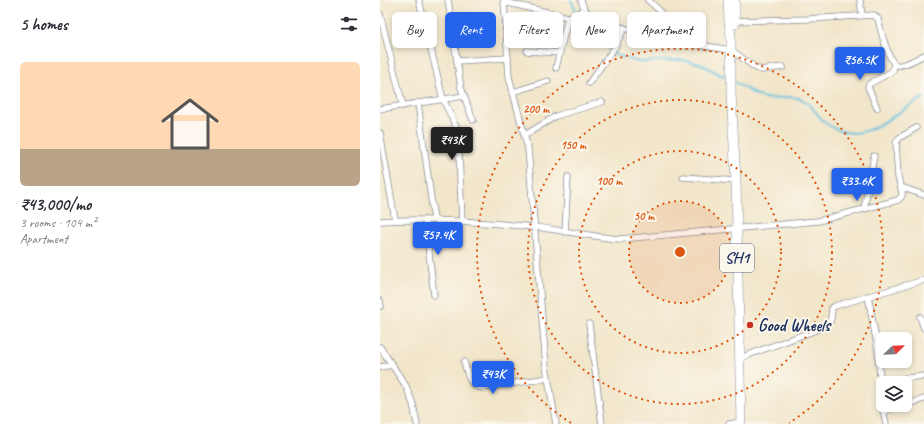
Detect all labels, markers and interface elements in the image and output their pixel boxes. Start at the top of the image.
chip: Buy [392,12,437,48]
chip: Rent [445,12,496,48]
chip: Filters [504,12,563,48]
chip: New [571,12,619,48]
chip: Apartment [627,12,706,48]
icon: filters [338,13,360,35]
text: 5 homes [20,14,68,35]
pin: ₹56.5K [827,47,893,81]
text: ₹56.5K [844,52,876,68]
icon: home [154,88,226,160]
text: 200 m [523,101,550,117]
pin: ₹43K [428,127,476,161]
text: ₹43K [440,132,464,148]
text: 150 m [560,137,587,153]
pin: ₹33.6K [824,168,890,202]
text: 100 m [596,173,623,189]
text: ₹33.6K [841,173,873,189]
text: ₹43,000/mo [20,194,91,215]
text: 50 m [634,208,655,224]
text: 3 rooms · 104 m² [20,215,96,231]
pin: ₹57.4K [405,222,471,256]
text: ₹57.4K [422,227,454,243]
text: Apartment [20,231,68,247]
road number: SH1 [720,244,754,272]
centre of rings [673,245,687,259]
place label: Good Wheels [758,315,832,336]
marker: Good Wheels [745,320,755,330]
north arrow [876,332,912,368]
map controls [876,332,912,412]
pin: ₹43K [469,361,517,395]
text: ₹43K [481,366,505,382]
button: layers [876,376,912,412]

